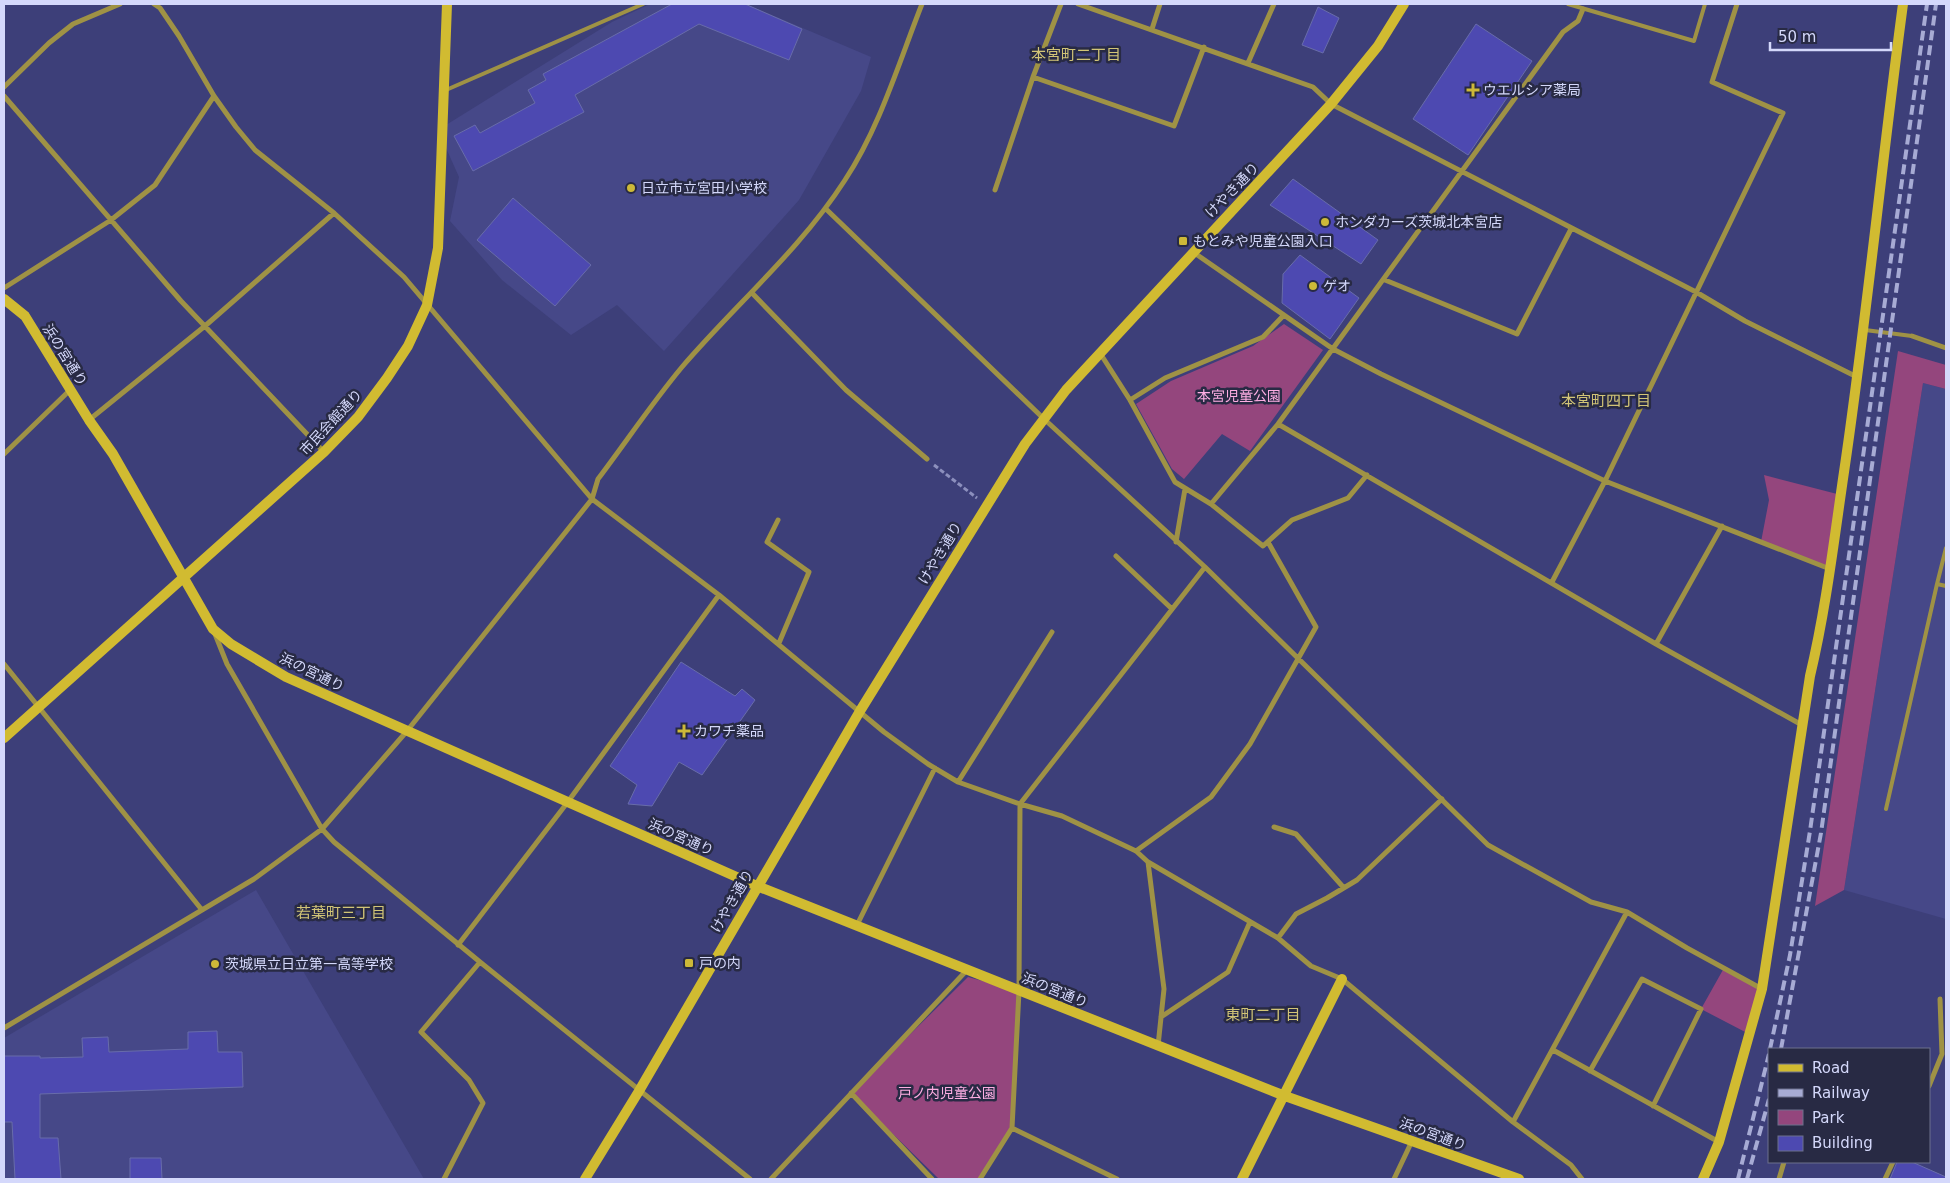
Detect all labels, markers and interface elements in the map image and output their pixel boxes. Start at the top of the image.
scale bar [1770,20,1891,52]
text: 50 m [1778,28,1816,46]
district label: 本宮町二丁目 [1031,46,1121,64]
place label: ウエルシア薬局 [1483,82,1581,98]
marker: ウエルシア薬局 [1467,84,1479,96]
street label: けやき通り [1202,159,1262,221]
place label: 日立市立宮田小学校 [641,180,767,196]
marker: 日立市立宮田小学校 [625,182,637,194]
place label: ホンダカーズ茨城北本宮店 [1335,214,1502,230]
marker: ホンダカーズ茨城北本宮店 [1319,216,1331,228]
place label: もとみや児童公園入口 [1193,233,1333,249]
marker: もとみや児童公園入口 [1177,235,1189,247]
place label: ゲオ [1323,278,1351,294]
marker: ゲオ [1307,280,1319,292]
street label: 浜の宮通り [40,321,90,389]
street label: 市民会館通り [297,386,365,458]
park label: 本宮児童公園 [1197,388,1281,404]
district label: 本宮町四丁目 [1561,392,1651,410]
street label: けやき通り [915,519,965,587]
street label: 浜の宮通り [277,649,347,695]
place label: カワチ薬品 [694,723,764,739]
marker: カワチ薬品 [678,725,690,737]
street label: 浜の宮通り [646,815,716,859]
street label: けやき通り [708,867,756,935]
district label: 若葉町三丁目 [296,904,386,922]
place label: 戸の内 [699,955,741,971]
place label: 茨城県立日立第一高等学校 [225,956,393,972]
marker: 戸の内 [683,957,695,969]
marker: 茨城県立日立第一高等学校 [209,958,221,970]
street label: 浜の宮通り [1020,969,1090,1011]
district label: 東町二丁目 [1225,1006,1301,1024]
legend [1768,1048,1930,1163]
text: Road [1812,1059,1850,1077]
text: Railway [1812,1084,1870,1102]
park label: 戸ノ内児童公園 [898,1085,996,1101]
text: Park [1812,1109,1845,1127]
street label: 浜の宮通り [1397,1115,1469,1153]
text: Building [1812,1134,1873,1152]

